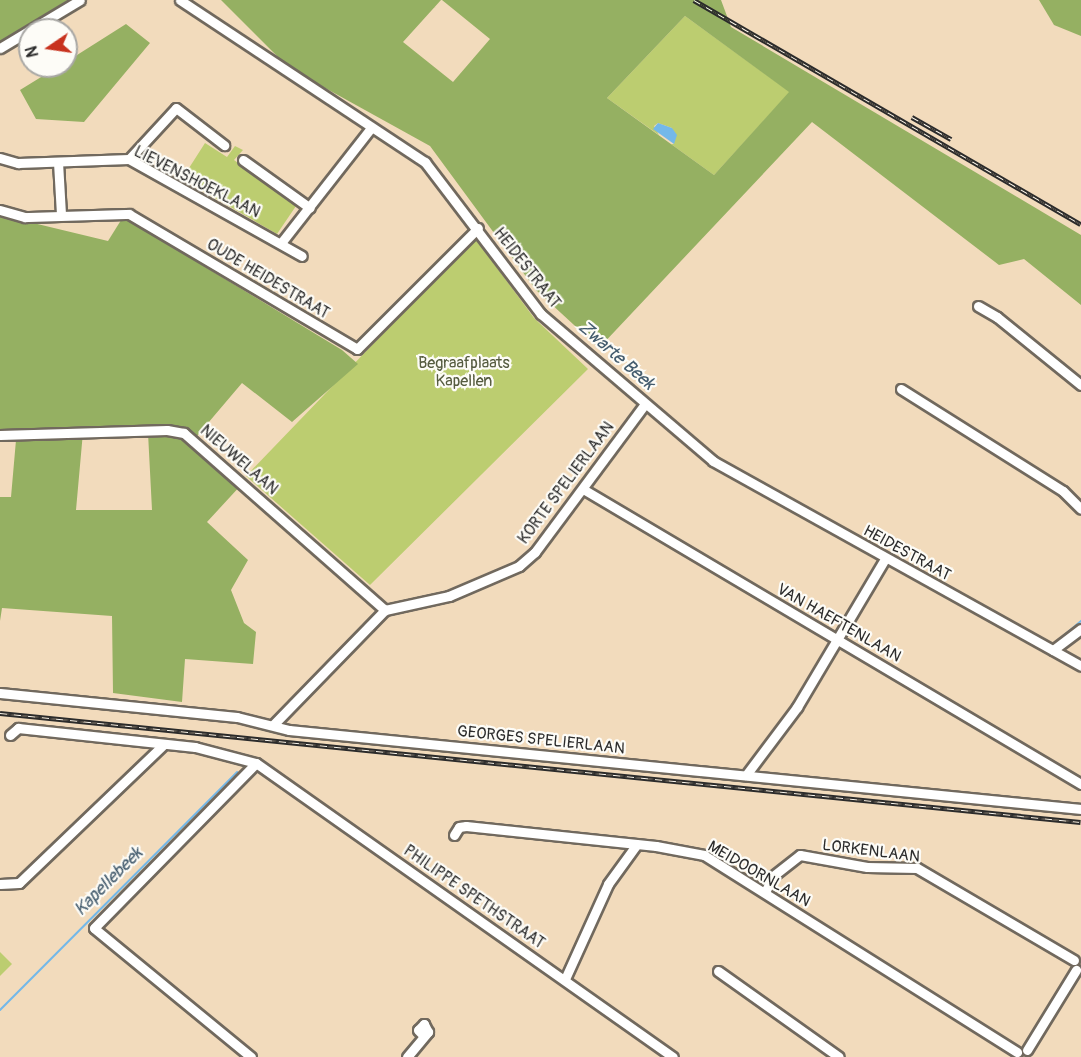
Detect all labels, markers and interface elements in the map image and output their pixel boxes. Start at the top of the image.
north arrow [18,18,78,78]
text: N [21,44,43,59]
street label: LIEVENSHOEKLAAN [131,142,263,222]
street label: HEIDESTRAAT [490,224,564,312]
street label: OUDE HEIDESTRAAT [203,235,333,323]
water label: Zwarte Beek [573,317,659,395]
park label: Begraafplaats Kapellen [418,353,510,391]
street label: KORTE SPELIERLAAN [514,418,618,548]
street label: NIEUWELAAN [196,421,282,499]
street label: HEIDESTRAAT [860,521,954,585]
street label: VAN HAEFTENLAAN [773,580,905,666]
street label: GEORGES SPELIERLAAN [456,722,626,758]
street label: LORKENLAAN [821,835,921,867]
street label: MEIDOORNLAAN [704,837,814,911]
street label: PHILIPPE SPETHSTRAAT [400,841,548,953]
water label: Kapellebeek [70,843,148,921]

